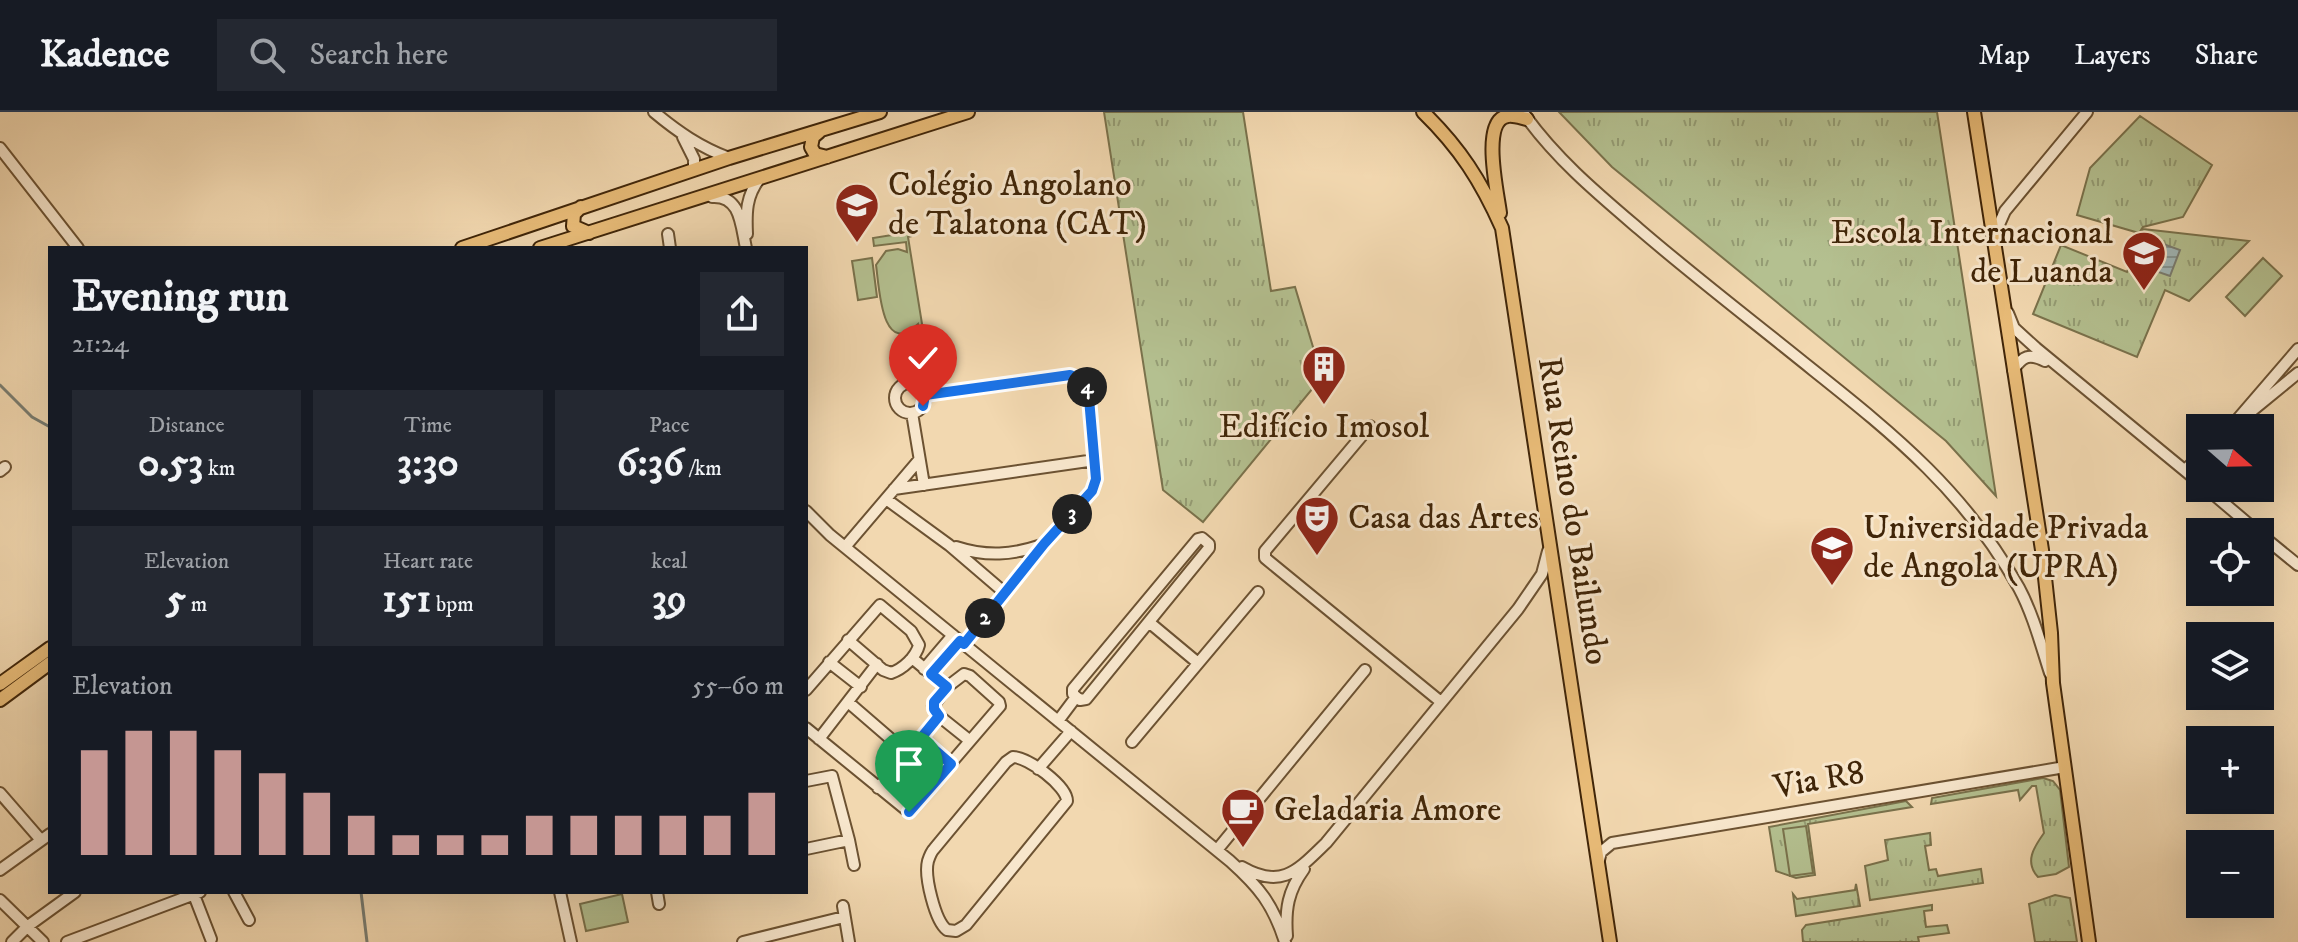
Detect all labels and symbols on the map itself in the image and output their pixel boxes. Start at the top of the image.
place label: Colégio Angolano de Talatona (CAT) [888,164,1147,245]
school or university icon: Colégio Angolano de Talatona (CAT) [833,181,881,244]
place label: Escola Internacional de Luanda [1831,212,2114,293]
school or university icon: Escola Internacional de Luanda [2120,229,2168,292]
pin [889,324,957,406]
building icon: Edifício Imosol [1300,343,1348,406]
street label: Rua Reino do Bailundo [1528,354,1618,668]
pin: 4 [1067,367,1107,407]
place label: Edifício Imosol [1219,406,1430,448]
north arrow [2186,414,2274,502]
pin: 3 [1052,494,1092,534]
theatre icon: Casa das Artes [1293,494,1341,557]
place label: Casa das Artes [1348,497,1539,539]
place label: Universidade Privada de Angola (UPRA) [1863,507,2149,588]
school or university icon: Universidade Privada de Angola (UPRA) [1808,524,1856,587]
pin: 2 [965,598,1005,638]
pin [875,730,943,812]
street label: Via R8 [1769,751,1868,809]
cafe icon: Geladaria Amore [1219,786,1267,849]
place label: Geladaria Amore [1274,789,1501,831]

